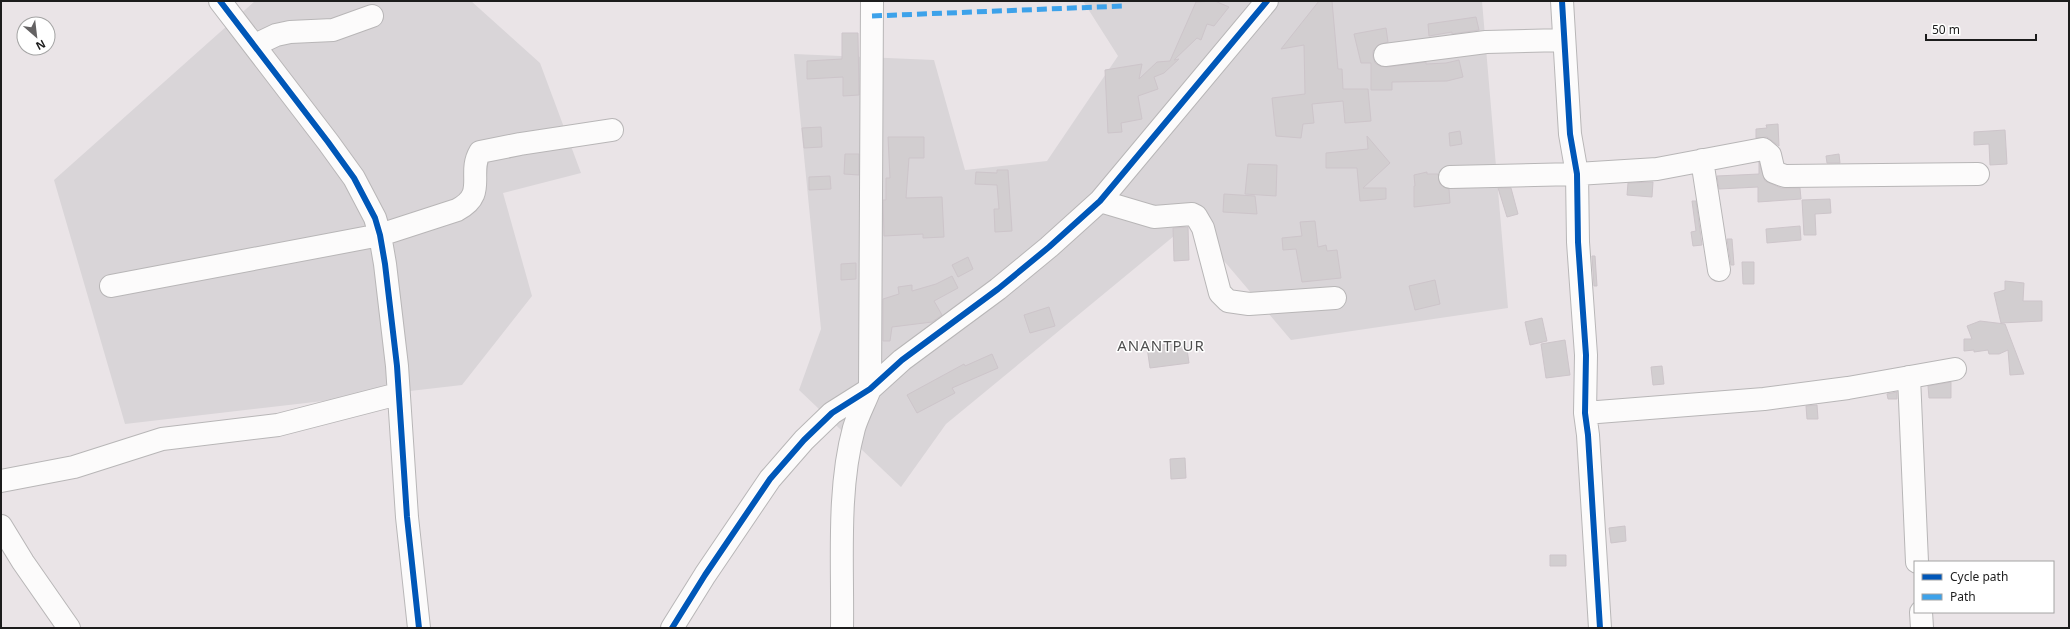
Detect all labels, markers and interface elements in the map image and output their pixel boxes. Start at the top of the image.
north arrow [16,16,56,56]
scale bar [1926,16,2036,42]
text: 50 m [1932,21,1960,38]
text: N [33,37,48,54]
district label: ANANTPUR [1117,335,1205,355]
legend [1914,561,2054,613]
text: Cycle path [1950,568,2008,585]
text: Path [1950,588,1976,605]

